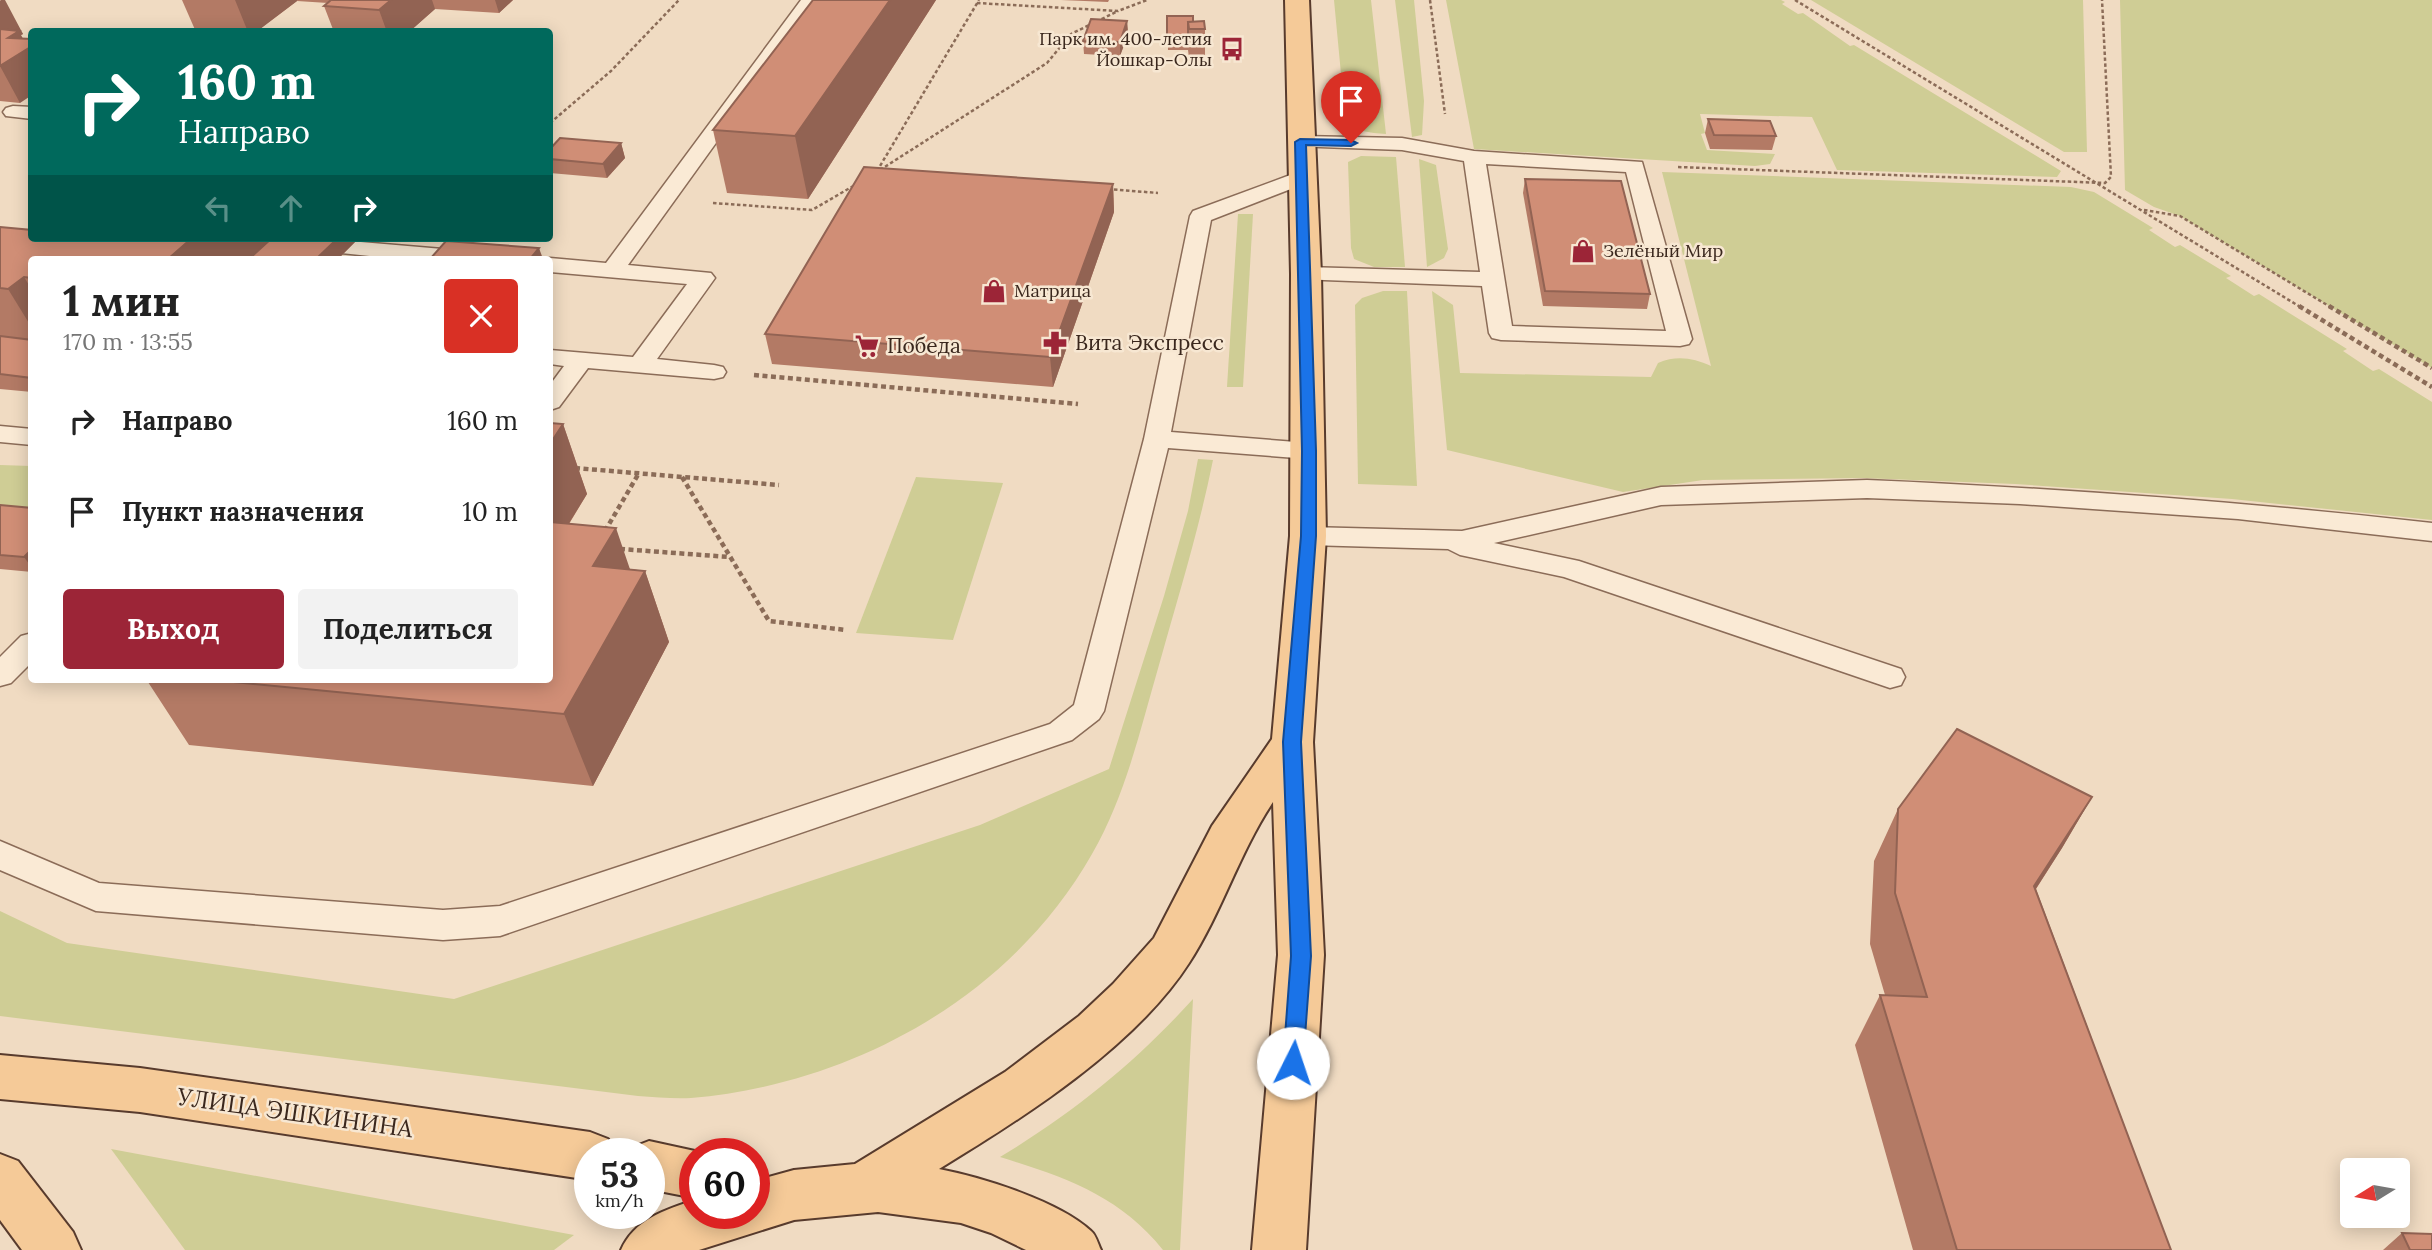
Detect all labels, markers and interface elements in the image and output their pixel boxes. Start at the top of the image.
place label: Парк им. 400-летия Йошкар-Олы [1039,27,1212,71]
bus stop icon: Парк им. 400-летия Йошкар-Олы [1218,35,1246,63]
text: 160 m [178,50,315,112]
icon: right [63,56,154,147]
pin [1321,71,1381,143]
icon: arrive [1332,82,1370,120]
text: Направо [178,111,310,152]
icon: left [199,189,237,227]
icon: ahead [272,189,310,227]
icon: right [345,189,383,227]
shop icon: Зелёный Мир [1569,237,1597,265]
place label: Зелёный Мир [1603,239,1723,262]
text: 1 мин [63,274,180,328]
shop icon: Матрица [980,277,1008,305]
button: close [444,279,518,353]
place label: Матрица [1014,279,1091,302]
text: 170 m · 13:55 [63,327,193,356]
pharmacy icon: Вита Экспресс [1041,329,1069,357]
place label: Вита Экспресс [1075,329,1224,356]
supermarket icon: Победа [853,332,881,360]
place label: Победа [887,332,961,359]
icon: right [63,402,101,440]
text: Направо [122,404,233,437]
text: 160 m [447,404,518,437]
icon: arrive [63,493,101,531]
text: Пункт назначения [122,495,364,528]
text: 10 m [462,495,518,528]
button: Выход [63,589,284,669]
button: Поделиться [298,589,518,669]
position arrow [1256,1026,1330,1100]
street label: УЛИЦА ЭШКИНИНА [174,1081,416,1144]
speed limit sign: 60 [679,1138,770,1229]
text: 53 [600,1152,639,1197]
north arrow [2340,1158,2410,1228]
map controls [2340,1158,2410,1228]
text: km/h [595,1189,644,1212]

